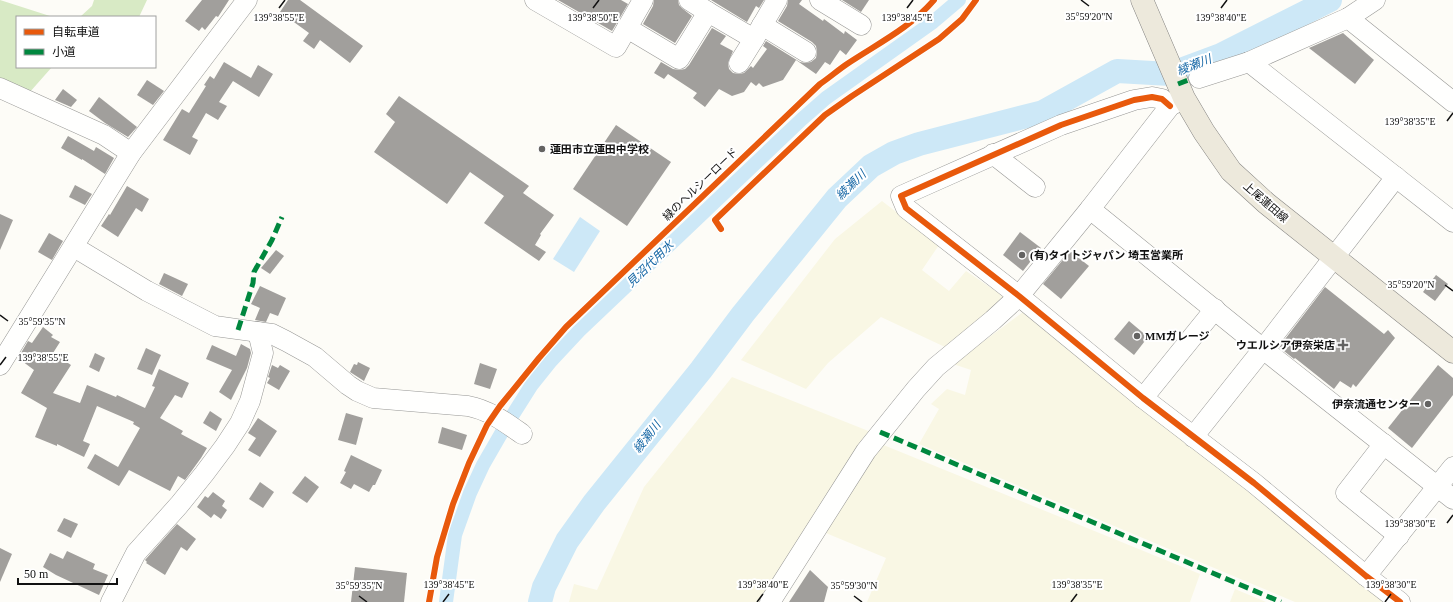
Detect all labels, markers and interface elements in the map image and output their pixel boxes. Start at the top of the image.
text: 35°59'20"N [1065,11,1113,22]
text: 139°38'55"E [254,12,305,23]
text: 139°38'50"E [568,12,619,23]
text: 139°38'45"E [882,12,933,23]
text: 139°38'40"E [1196,12,1247,23]
legend [16,16,156,68]
text: 自転車道 [52,25,100,39]
text: 小道 [52,45,76,59]
water label: 綾瀬川 [1175,51,1215,78]
text: 139°38'35"E [1385,116,1436,127]
place label: 蓮田市立蓮田中学校 [550,143,649,155]
marker: 蓮田市立蓮田中学校 [537,144,547,154]
street label: 緑のヘルシーロード [660,145,740,223]
water label: 綾瀬川 [833,166,870,203]
street label: 上尾蓮田線 [1241,179,1291,225]
water label: 見沼代用水 [624,237,678,290]
place label: (有)タイトジャパン 埼玉営業所 [1030,249,1183,262]
marker: (有)タイトジャパン 埼玉営業所 [1017,250,1027,260]
text: 35°59'20"N [1387,279,1435,290]
text: 35°59'35"N [18,316,66,327]
place label: MMガレージ [1145,330,1210,342]
marker: MMガレージ [1132,331,1142,341]
place label: ウエルシア伊奈栄店 [1236,339,1335,351]
marker: ウエルシア伊奈栄店 [1338,340,1348,350]
text: 139°38'55"E [18,352,69,363]
place label: 伊奈流通センター [1332,398,1420,410]
marker: 伊奈流通センター [1423,399,1433,409]
water label: 綾瀬川 [630,417,665,455]
text: 139°38'30"E [1385,518,1436,529]
scale bar [18,560,117,586]
text: 50 m [24,567,49,581]
text: 139°38'45"E [424,579,475,590]
text: 139°38'40"E [738,579,789,590]
text: 139°38'35"E [1052,579,1103,590]
text: 139°38'30"E [1366,579,1417,590]
text: 35°59'35"N [335,580,383,591]
text: 35°59'30"N [830,580,878,591]

